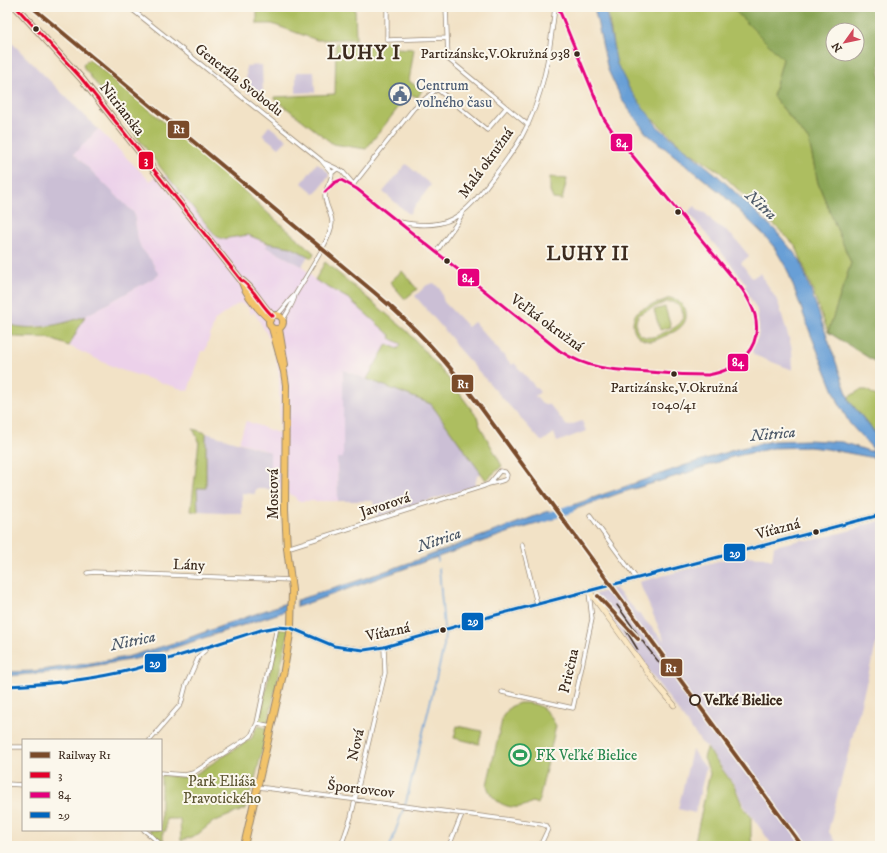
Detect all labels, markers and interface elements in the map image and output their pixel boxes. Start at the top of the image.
north arrow [825,22,865,62]
unlabelled marker [31,24,41,34]
street label: Generála Svobodu [191,39,287,121]
text: N [829,39,846,55]
district label: LUHY I [327,42,401,65]
place label: Partizánske,V.Okružná 938 [421,45,570,63]
marker: Partizánske,V.Okružná 938 [572,49,582,59]
place label: Centrum voľného času [415,76,492,112]
street label: Nitrianska [95,78,149,140]
public building icon: Centrum voľného času [387,81,413,107]
line badge: R1 [167,120,190,139]
text: R1 [173,123,185,137]
street label: Malá okružná [454,124,518,202]
line badge: 84 [610,133,633,152]
text: 84 [616,137,629,151]
line badge: 3 [138,151,154,170]
text: 3 [144,154,148,168]
water label: Nitra [740,185,781,224]
unlabelled marker [673,207,683,217]
district label: LUHY II [547,243,629,266]
unlabelled marker [442,256,452,266]
line badge: 84 [457,268,480,287]
text: 84 [462,272,475,286]
street label: Veľká okružná [506,289,588,356]
line badge: 84 [727,353,749,372]
text: 84 [732,356,745,370]
marker: Partizánske,V.Okružná 1040/41 [669,369,679,379]
line badge: R1 [451,374,474,393]
text: R1 [457,378,469,392]
place label: Partizánske,V.Okružná 1040/41 [610,379,738,414]
water label: Nitrica [749,422,797,446]
street label: Mostová [264,468,283,519]
street label: Javorová [356,488,413,523]
street label: Víťazná [753,514,803,544]
water label: Nitrica [413,523,464,557]
unlabelled marker [811,527,821,537]
line badge: 29 [723,543,746,562]
text: 29 [730,547,741,561]
street label: Lány [173,555,206,575]
line badge: 29 [461,612,484,631]
text: 29 [468,615,479,629]
street label: Víťazná [363,618,412,646]
unlabelled marker [438,625,448,635]
water label: Nitrica [108,626,157,656]
street label: Priečna [555,646,583,695]
line badge: 29 [144,653,167,673]
text: 29 [150,657,161,671]
line badge: R1 [660,658,683,677]
text: R1 [665,662,677,676]
place label: Veľké Bielice [703,691,783,710]
marker: Veľké Bielice [689,694,701,706]
street label: Nová [343,727,369,763]
legend [22,739,162,831]
sports icon: FK Veľké Bielice [507,742,533,768]
place label: FK Veľké Bielice [536,746,637,765]
text: Railway R1 [58,748,111,763]
text: 3 [58,768,62,783]
park label: Park Eliáša Pravotického [183,772,261,808]
street label: Športovcov [326,774,396,803]
text: 84 [58,788,72,803]
text: 29 [58,808,70,823]

